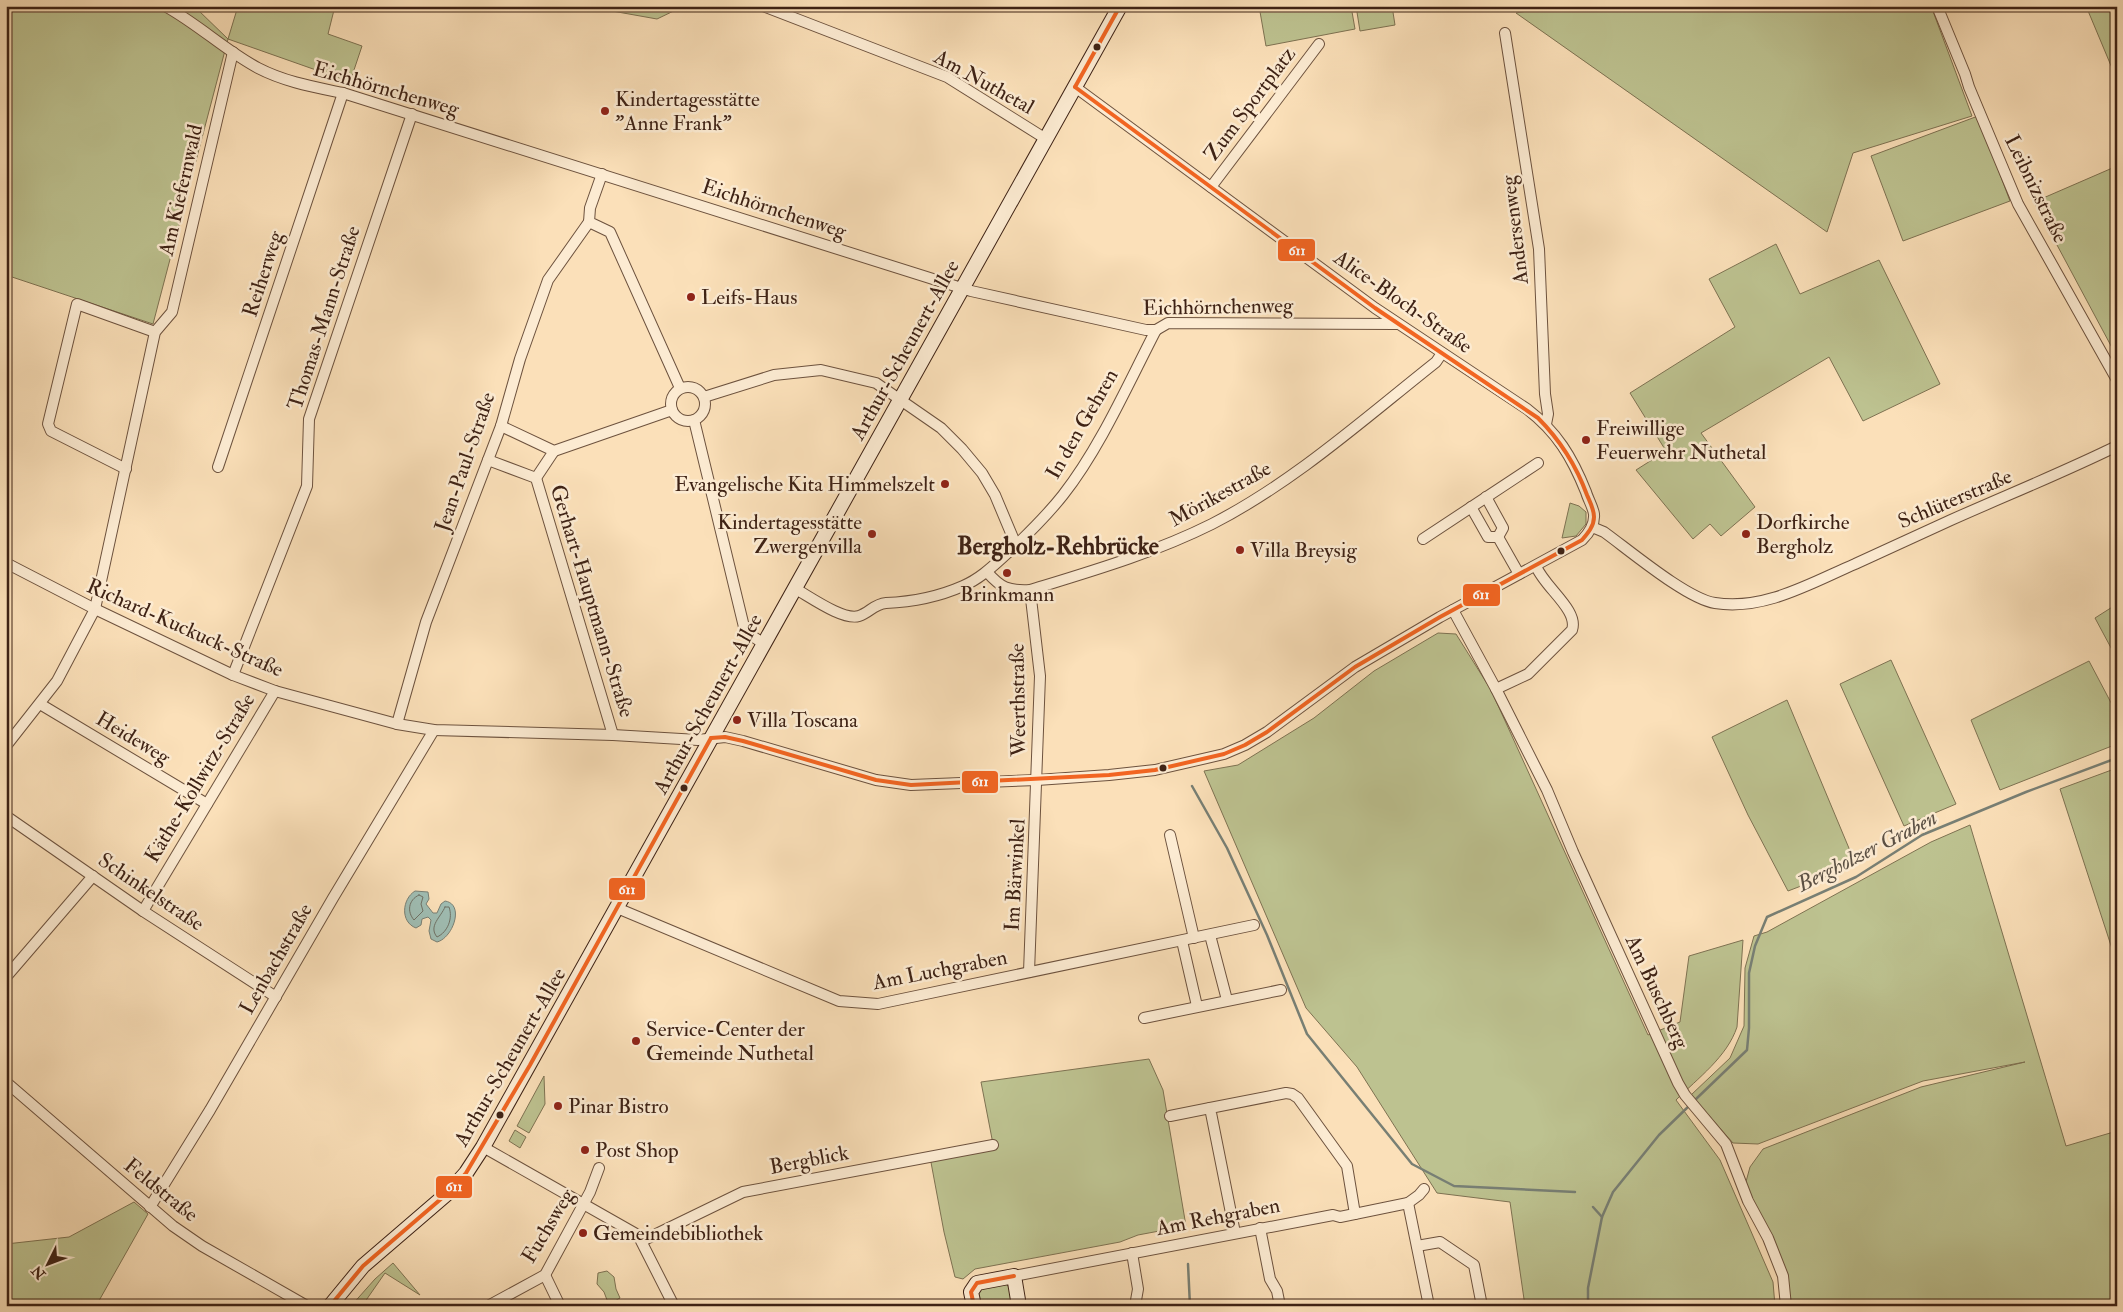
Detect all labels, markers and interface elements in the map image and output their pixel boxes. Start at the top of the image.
unlabelled marker [1092,42,1102,52]
street label: Zum Sportplatz [1198,42,1302,166]
street label: Am Nuthetal [928,43,1039,121]
street label: Eichhörnchenweg [310,55,463,123]
place label: Kindertagesstätte "Anne Frank" [615,86,760,137]
marker: Kindertagesstätte "Anne Frank" [599,105,611,117]
street label: Am Kiefernwald [153,121,209,259]
street label: Leibnizstraße [1998,131,2074,248]
street label: Eichhörnchenweg [698,173,850,245]
street label: Andersenweg [1495,173,1535,287]
street label: Thomas-Mann-Straße [281,222,367,414]
street label: Reiherweg [236,227,290,320]
line badge: 611 [1277,238,1316,262]
text: 611 [1289,242,1306,259]
street label: Alice-Bloch-Straße [1328,244,1478,360]
street label: Arthur-Scheunert-Allee [844,255,966,446]
place label: Leifs-Haus [701,284,797,311]
marker: Leifs-Haus [685,291,697,303]
street label: Eichhörnchenweg [1142,292,1294,322]
street label: In den Gehren [1040,364,1124,484]
street label: Jean-Paul-Straße [428,388,502,536]
place label: Freiwillige Feuerwehr Nuthetal [1596,415,1767,466]
marker: Freiwillige Feuerwehr Nuthetal [1580,434,1592,446]
street label: Mörikestraße [1164,455,1276,533]
street label: Schlüterstraße [1894,463,2016,535]
place label: Evangelische Kita Himmelszelt [674,471,935,498]
marker: Evangelische Kita Himmelszelt [939,478,951,490]
street label: Gerhart-Hauptmann-Straße [544,481,640,721]
place label: Kindertagesstätte Zwergenvilla [717,509,862,560]
place label: Dorfkirche Bergholz [1756,509,1850,560]
marker: Kindertagesstätte Zwergenvilla [866,528,878,540]
marker: Dorfkirche Bergholz [1740,528,1752,540]
district label: Bergholz-Rehbrücke [957,531,1159,562]
place label: Villa Breysig [1250,537,1357,564]
marker: Villa Breysig [1234,544,1246,556]
unlabelled marker [1556,546,1566,556]
marker: Brinkmann [1001,567,1013,579]
street label: Richard-Kuckuck-Straße [82,572,288,684]
place label: Brinkmann [960,581,1054,608]
line badge: 611 [1462,583,1501,607]
text: 611 [1473,586,1490,603]
street label: Arthur-Scheunert-Allee [647,609,769,800]
street label: Weerthstraße [1004,643,1033,758]
street label: Käthe-Kollwitz-Straße [139,688,261,868]
street label: Heideweg [91,705,176,771]
place label: Villa Toscana [747,707,858,734]
marker: Villa Toscana [731,714,743,726]
unlabelled marker [1158,763,1168,773]
line badge: 611 [961,770,999,794]
text: 611 [972,773,989,790]
unlabelled marker [679,783,689,793]
water label: Bergholzer Graben [1791,804,1942,899]
street label: Im Bärwinkel [999,817,1031,932]
street label: Schinkelstraße [93,847,209,937]
line badge: 611 [608,877,646,901]
text: 611 [619,881,636,898]
street label: Lenbachstraße [233,898,319,1019]
street label: Am Buschberg [1618,930,1695,1054]
street label: Am Luchgraben [870,944,1010,996]
street label: Arthur-Scheunert-Allee [447,963,572,1152]
place label: Service-Center der Gemeinde Nuthetal [646,1016,814,1067]
marker: Service-Center der Gemeinde Nuthetal [630,1035,642,1047]
place label: Pinar Bistro [568,1093,669,1120]
marker: Pinar Bistro [552,1100,564,1112]
unlabelled marker [495,1110,505,1120]
place label: Post Shop [595,1137,679,1164]
street label: Bergblick [767,1139,851,1181]
marker: Post Shop [579,1144,591,1156]
street label: Feldstraße [118,1152,204,1228]
line badge: 611 [435,1175,473,1199]
text: 611 [446,1178,463,1195]
street label: Fuchsweg [515,1183,581,1268]
street label: Am Rehgraben [1153,1192,1282,1242]
place label: Gemeindebibliothek [593,1220,763,1247]
marker: Gemeindebibliothek [577,1227,589,1239]
north arrow [22,1240,72,1290]
text: N [28,1262,50,1283]

